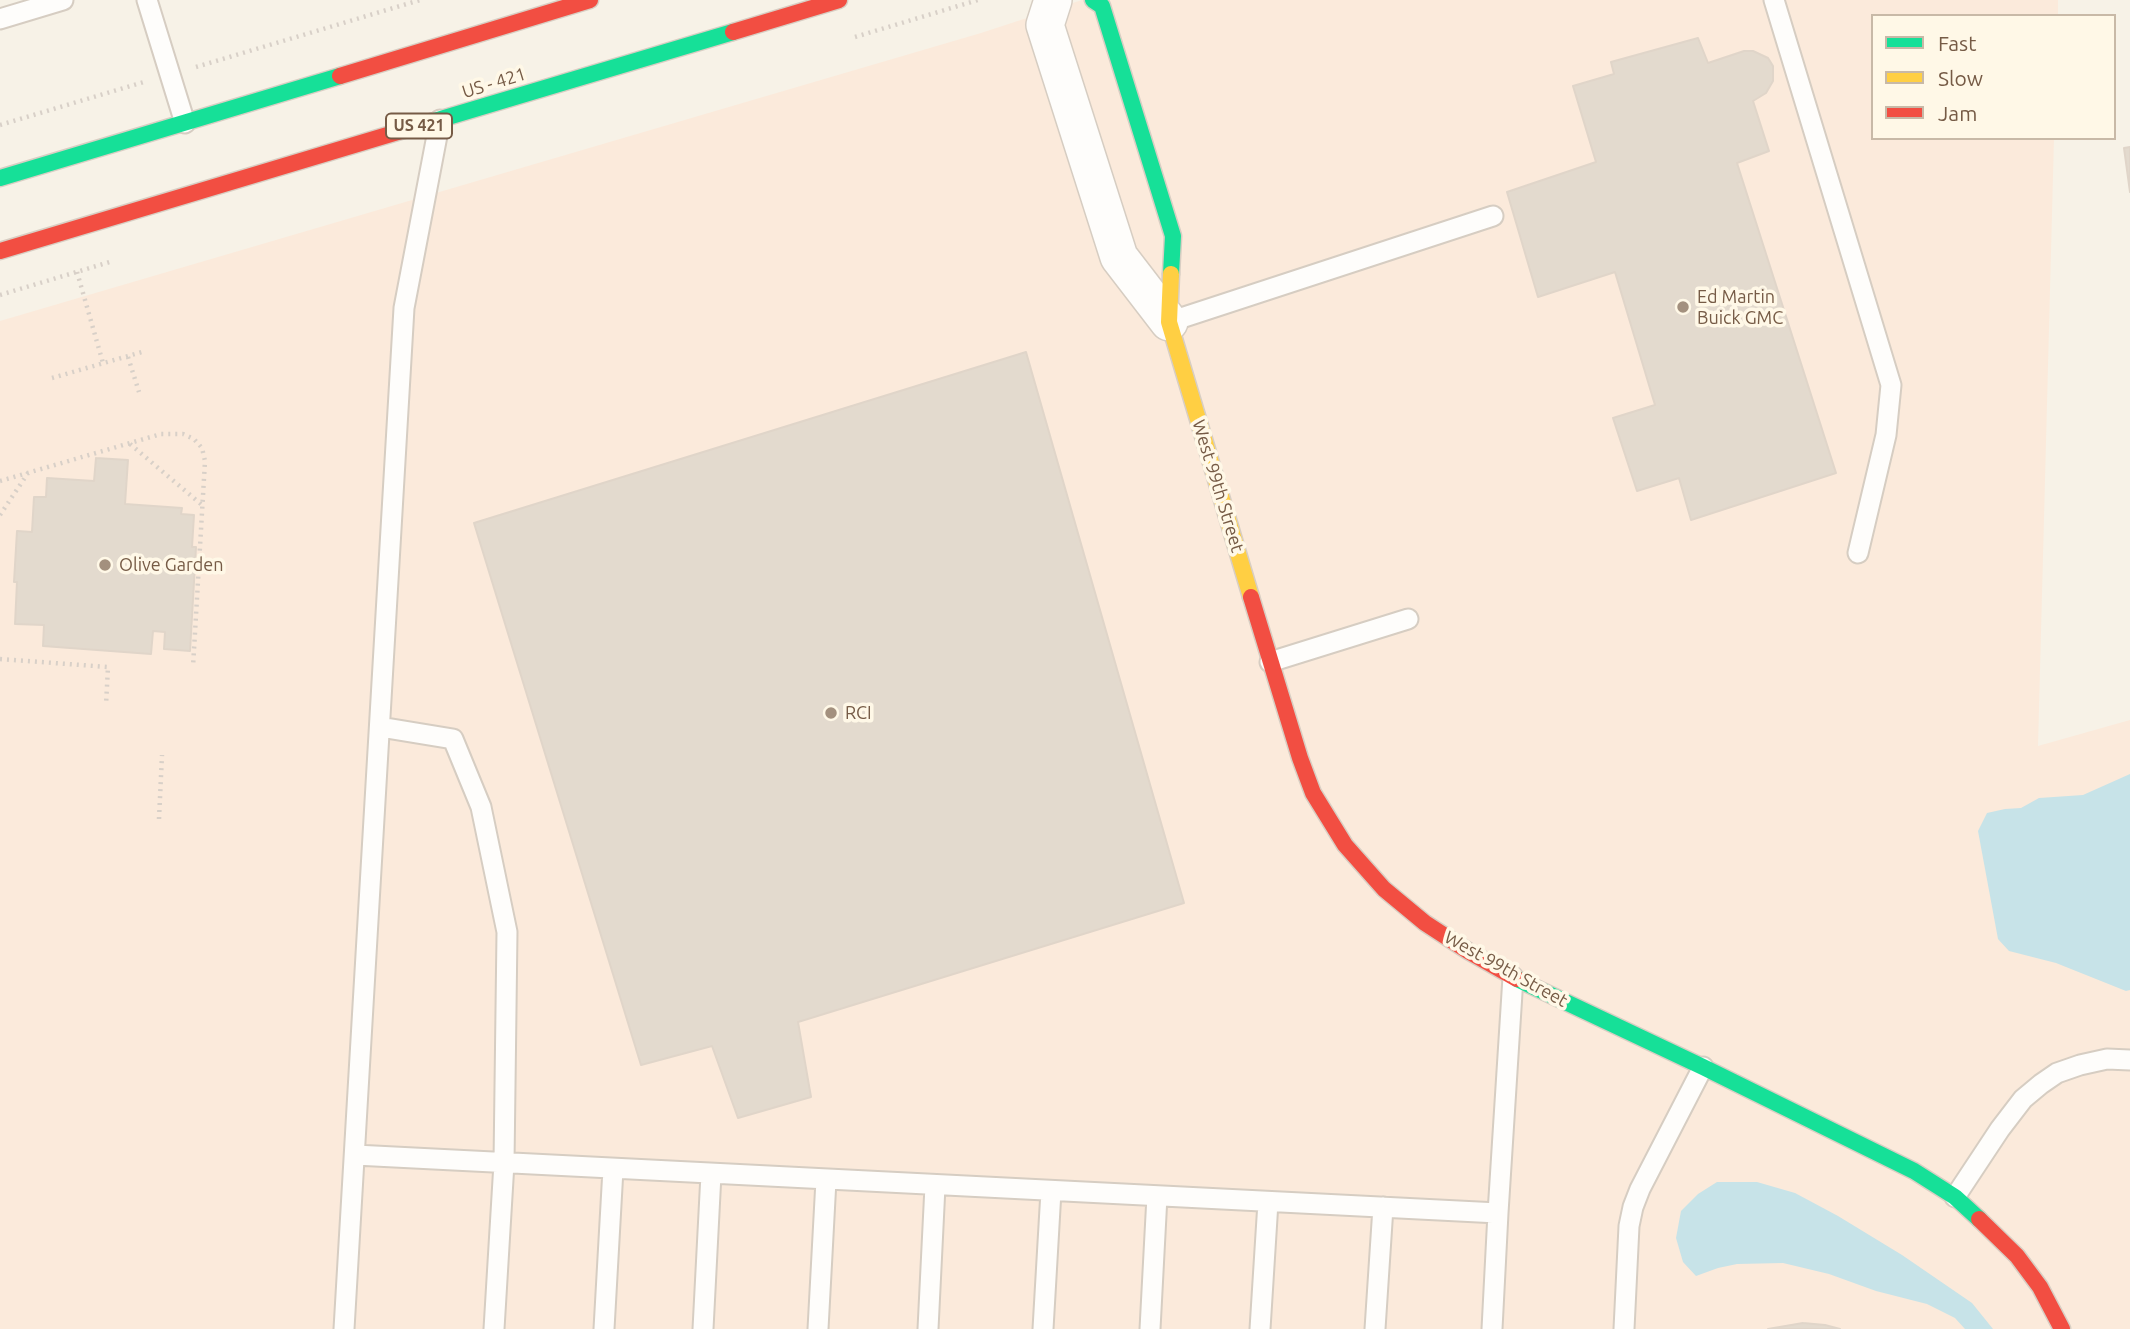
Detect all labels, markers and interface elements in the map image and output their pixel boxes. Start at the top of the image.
legend [1871,14,2116,140]
text: Fast [1938,31,1976,55]
street label: US - 421 [459,63,529,103]
text: Slow [1938,66,1983,90]
text: Jam [1938,101,1977,125]
road number: US 421 [386,114,452,138]
place label: Ed Martin Buick GMC [1697,286,1783,328]
marker: Ed Martin Buick GMC [1675,299,1691,315]
street label: West 99th Street [1188,417,1248,555]
place label: Olive Garden [119,554,224,576]
marker: Olive Garden [97,557,113,573]
place label: RCI [845,702,872,724]
marker: RCI [823,705,839,721]
street label: West 99th Street [1441,926,1571,1012]

